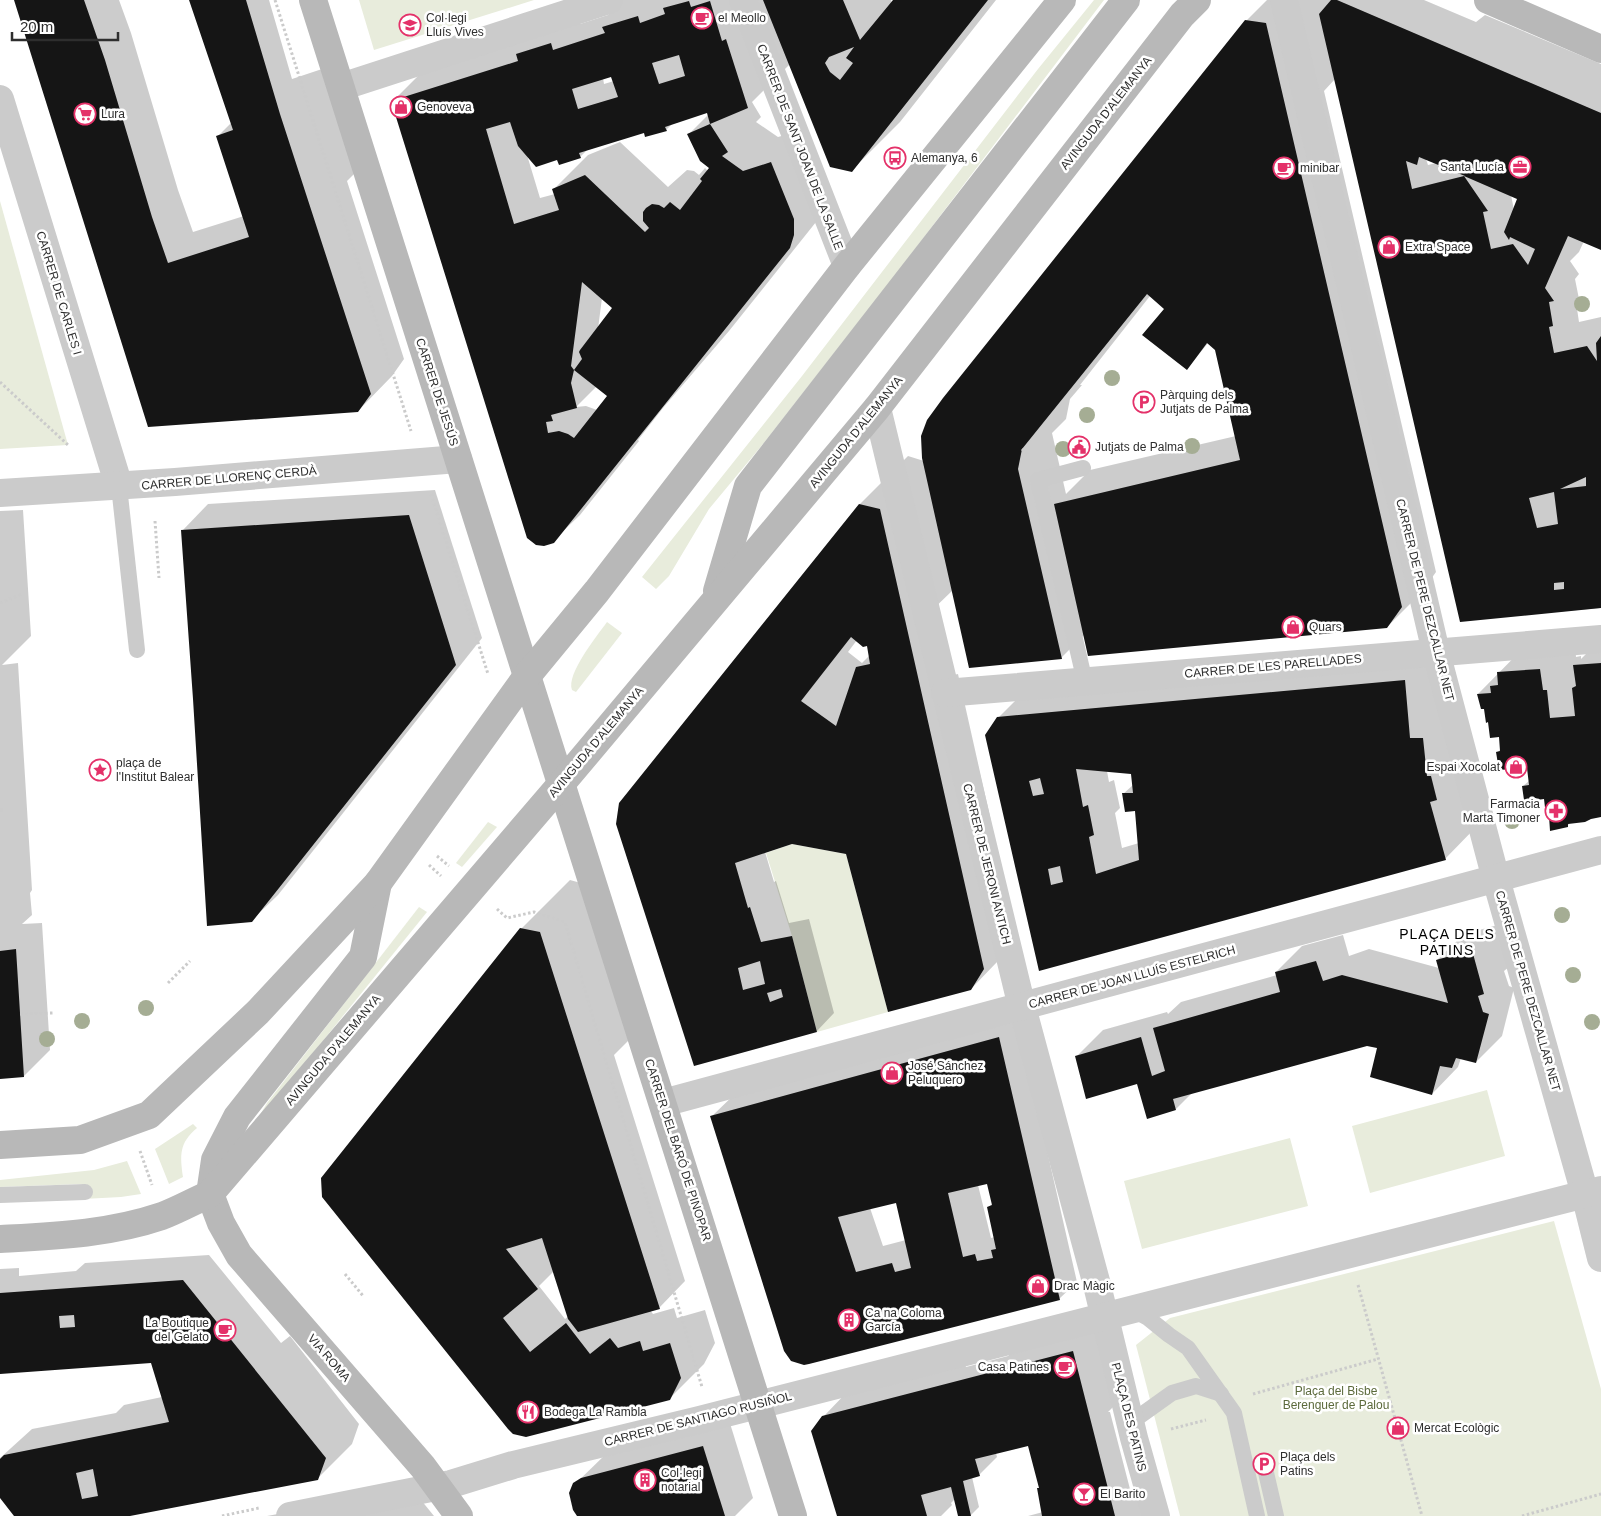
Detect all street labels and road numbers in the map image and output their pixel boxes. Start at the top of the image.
street label: CARRER DE SANT JOAN DE LA SALLE [754,42,846,252]
street label: AVINGUDA D'ALEMANYA [1057,54,1155,172]
street label: CARRER DE CARLES I [33,229,85,357]
street label: CARRER DE JESÚS [413,336,462,448]
street label: AVINGUDA D'ALEMANYA [807,373,905,491]
street label: CARRER DE LLORENÇ CERDÀ [141,462,317,493]
street label: CARRER DE PERE DEZCALLAR NET [1393,497,1457,703]
street label: CARRER DE LES PARELLADES [1184,651,1362,681]
street label: AVINGUDA D'ALEMANYA [546,684,646,800]
street label: CARRER DE JERONI ANTICH [960,782,1014,946]
street label: CARRER DE PERE DEZCALLAR NET [1493,889,1564,1094]
street label: CARRER DE JOAN LLUÍS ESTELRICH [1027,942,1237,1011]
street label: AVINGUDA D'ALEMANYA [283,992,383,1108]
street label: CARRER DEL BARÓ DE PINOPAR [642,1057,715,1243]
street label: VIA ROMA [305,1332,353,1384]
street label: PLAÇA DES PATINS [1109,1361,1149,1473]
street label: CARRER DE SANTIAGO RUSIÑOL [603,1389,793,1449]

